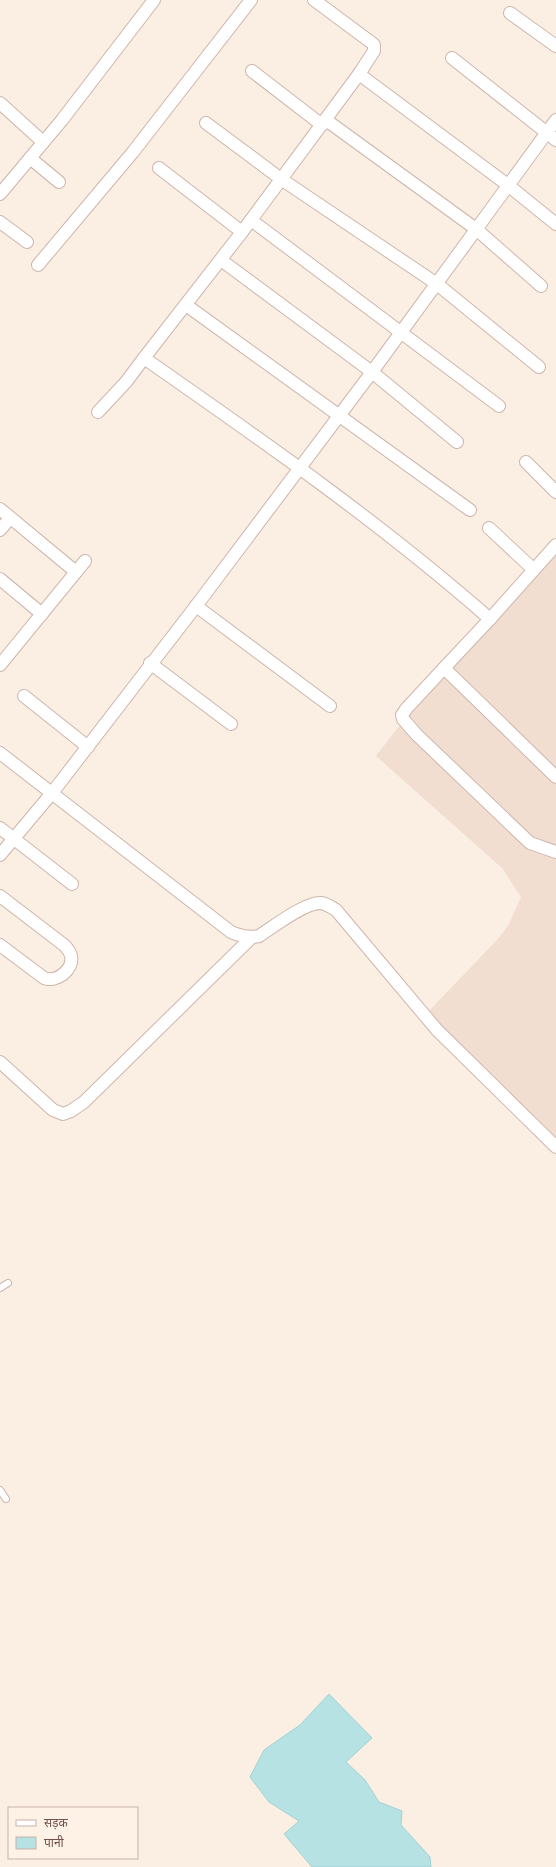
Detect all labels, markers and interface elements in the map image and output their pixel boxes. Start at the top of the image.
legend [8,1807,138,1859]
text: सड़क [44,1815,69,1830]
text: पानी [44,1835,65,1850]

